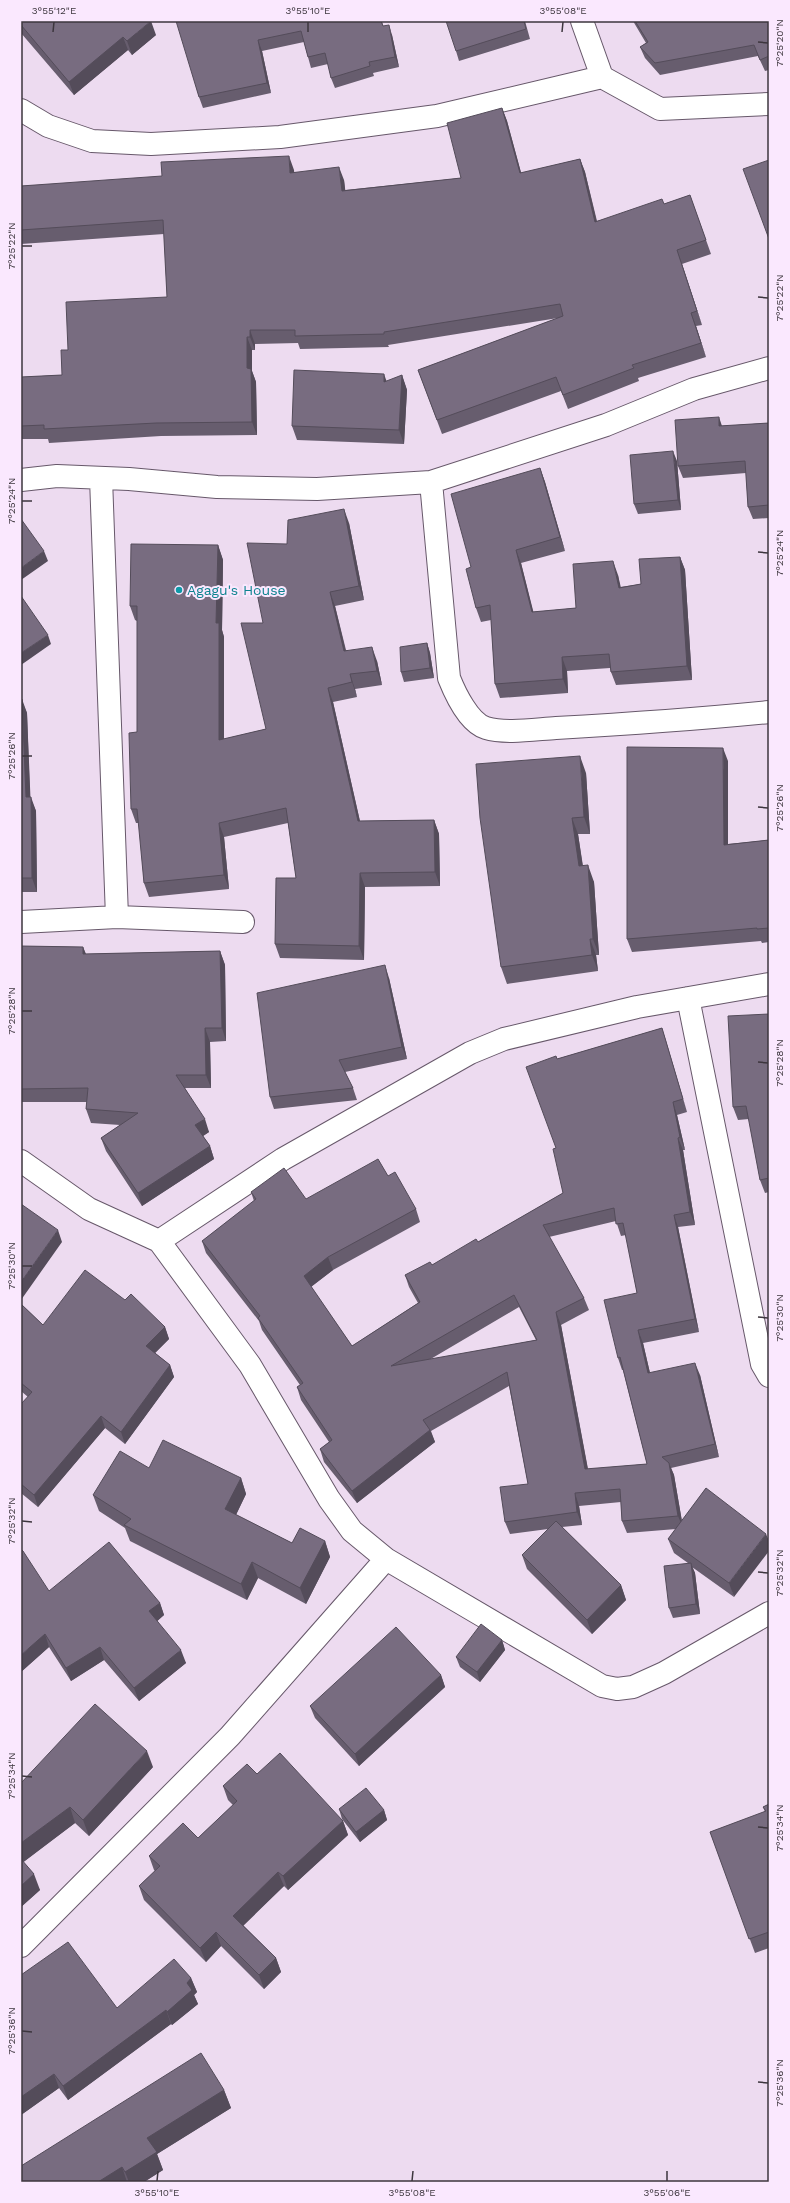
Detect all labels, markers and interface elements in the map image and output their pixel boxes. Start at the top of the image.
text: 3°55'12"E [32,5,76,16]
text: 3°55'10"E [286,5,330,16]
text: 3°55'08"E [539,5,587,16]
text: 7°25'20"N [774,19,785,67]
text: 7°25'22"N [6,222,17,270]
text: 7°25'22"N [774,274,785,322]
text: 7°25'24"N [6,478,17,524]
text: 7°25'24"N [774,530,785,576]
place label: Agagu's House [187,582,286,598]
marker: Agagu's House [174,585,184,595]
text: 7°25'26"N [6,732,17,780]
text: 7°25'26"N [774,784,785,832]
text: 7°25'28"N [6,987,17,1035]
text: 7°25'28"N [774,1039,785,1087]
text: 7°25'30"N [6,1242,17,1290]
text: 7°25'30"N [774,1294,785,1342]
text: 7°25'32"N [6,1497,17,1545]
text: 7°25'32"N [774,1549,785,1597]
text: 7°25'34"N [6,1752,17,1800]
text: 7°25'34"N [774,1804,785,1852]
text: 7°25'36"N [6,2007,17,2055]
text: 7°25'36"N [774,2059,785,2107]
text: 3°55'10"E [135,2187,179,2198]
text: 3°55'08"E [388,2187,436,2198]
text: 3°55'06"E [643,2187,691,2198]

